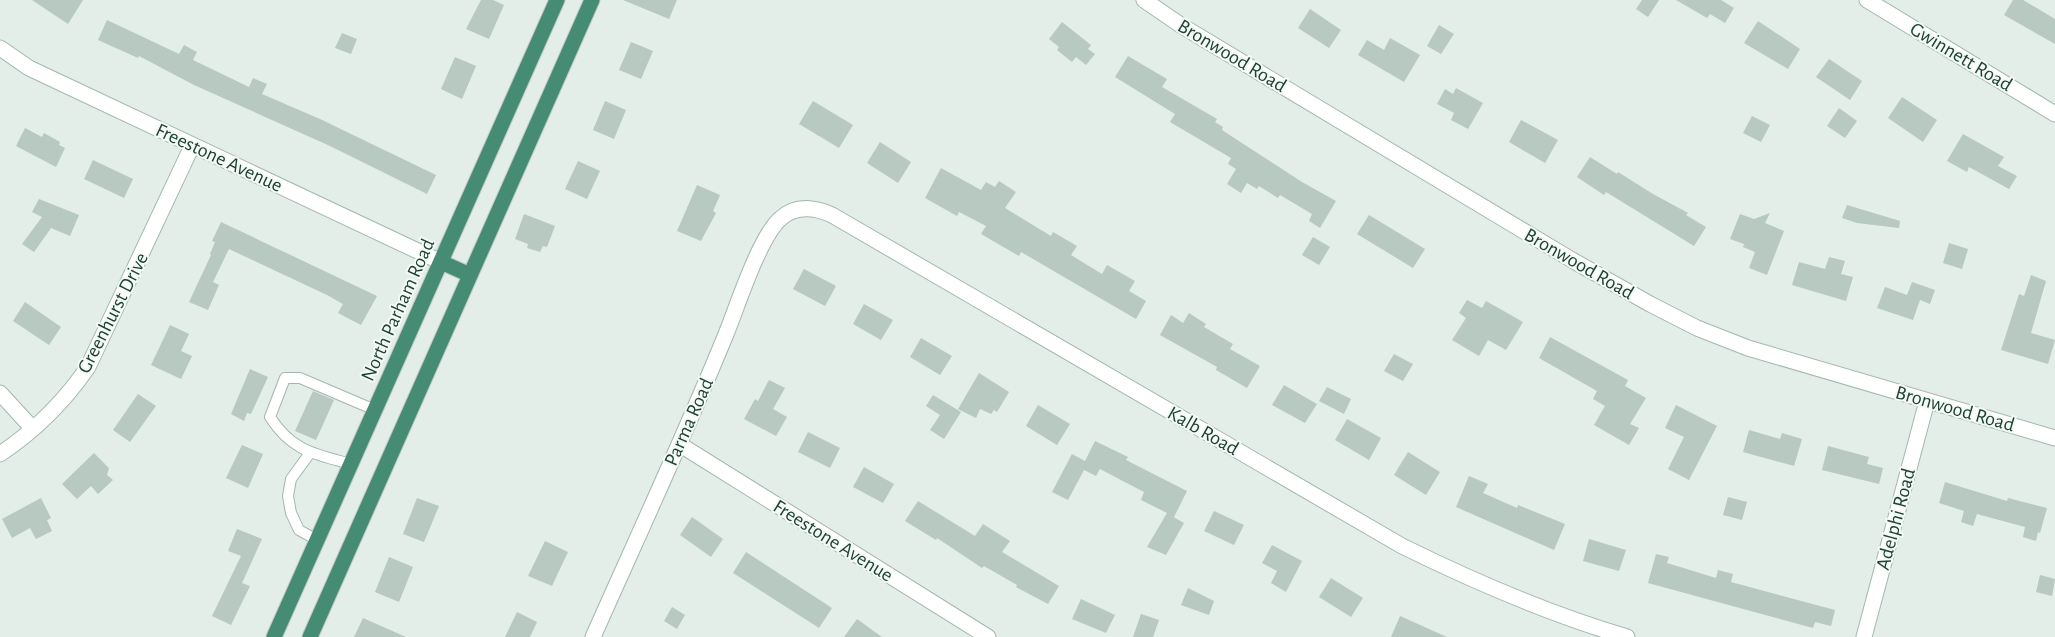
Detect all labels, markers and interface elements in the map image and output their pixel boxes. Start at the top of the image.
street label: Bronwood Road [1174,16,1290,96]
street label: Gwinnett Road [1906,19,2016,95]
street label: Freestone Avenue [153,120,285,196]
street label: Bronwood Road [1521,225,1637,303]
street label: North Parham Road [358,236,438,384]
street label: Greenhurst Drive [74,250,152,376]
street label: Parma Road [661,375,717,469]
street label: Bronwood Road [1893,382,2017,436]
street label: Kalb Road [1164,403,1242,459]
street label: Adelphi Road [1873,466,1919,572]
street label: Freestone Avenue [770,496,896,586]

